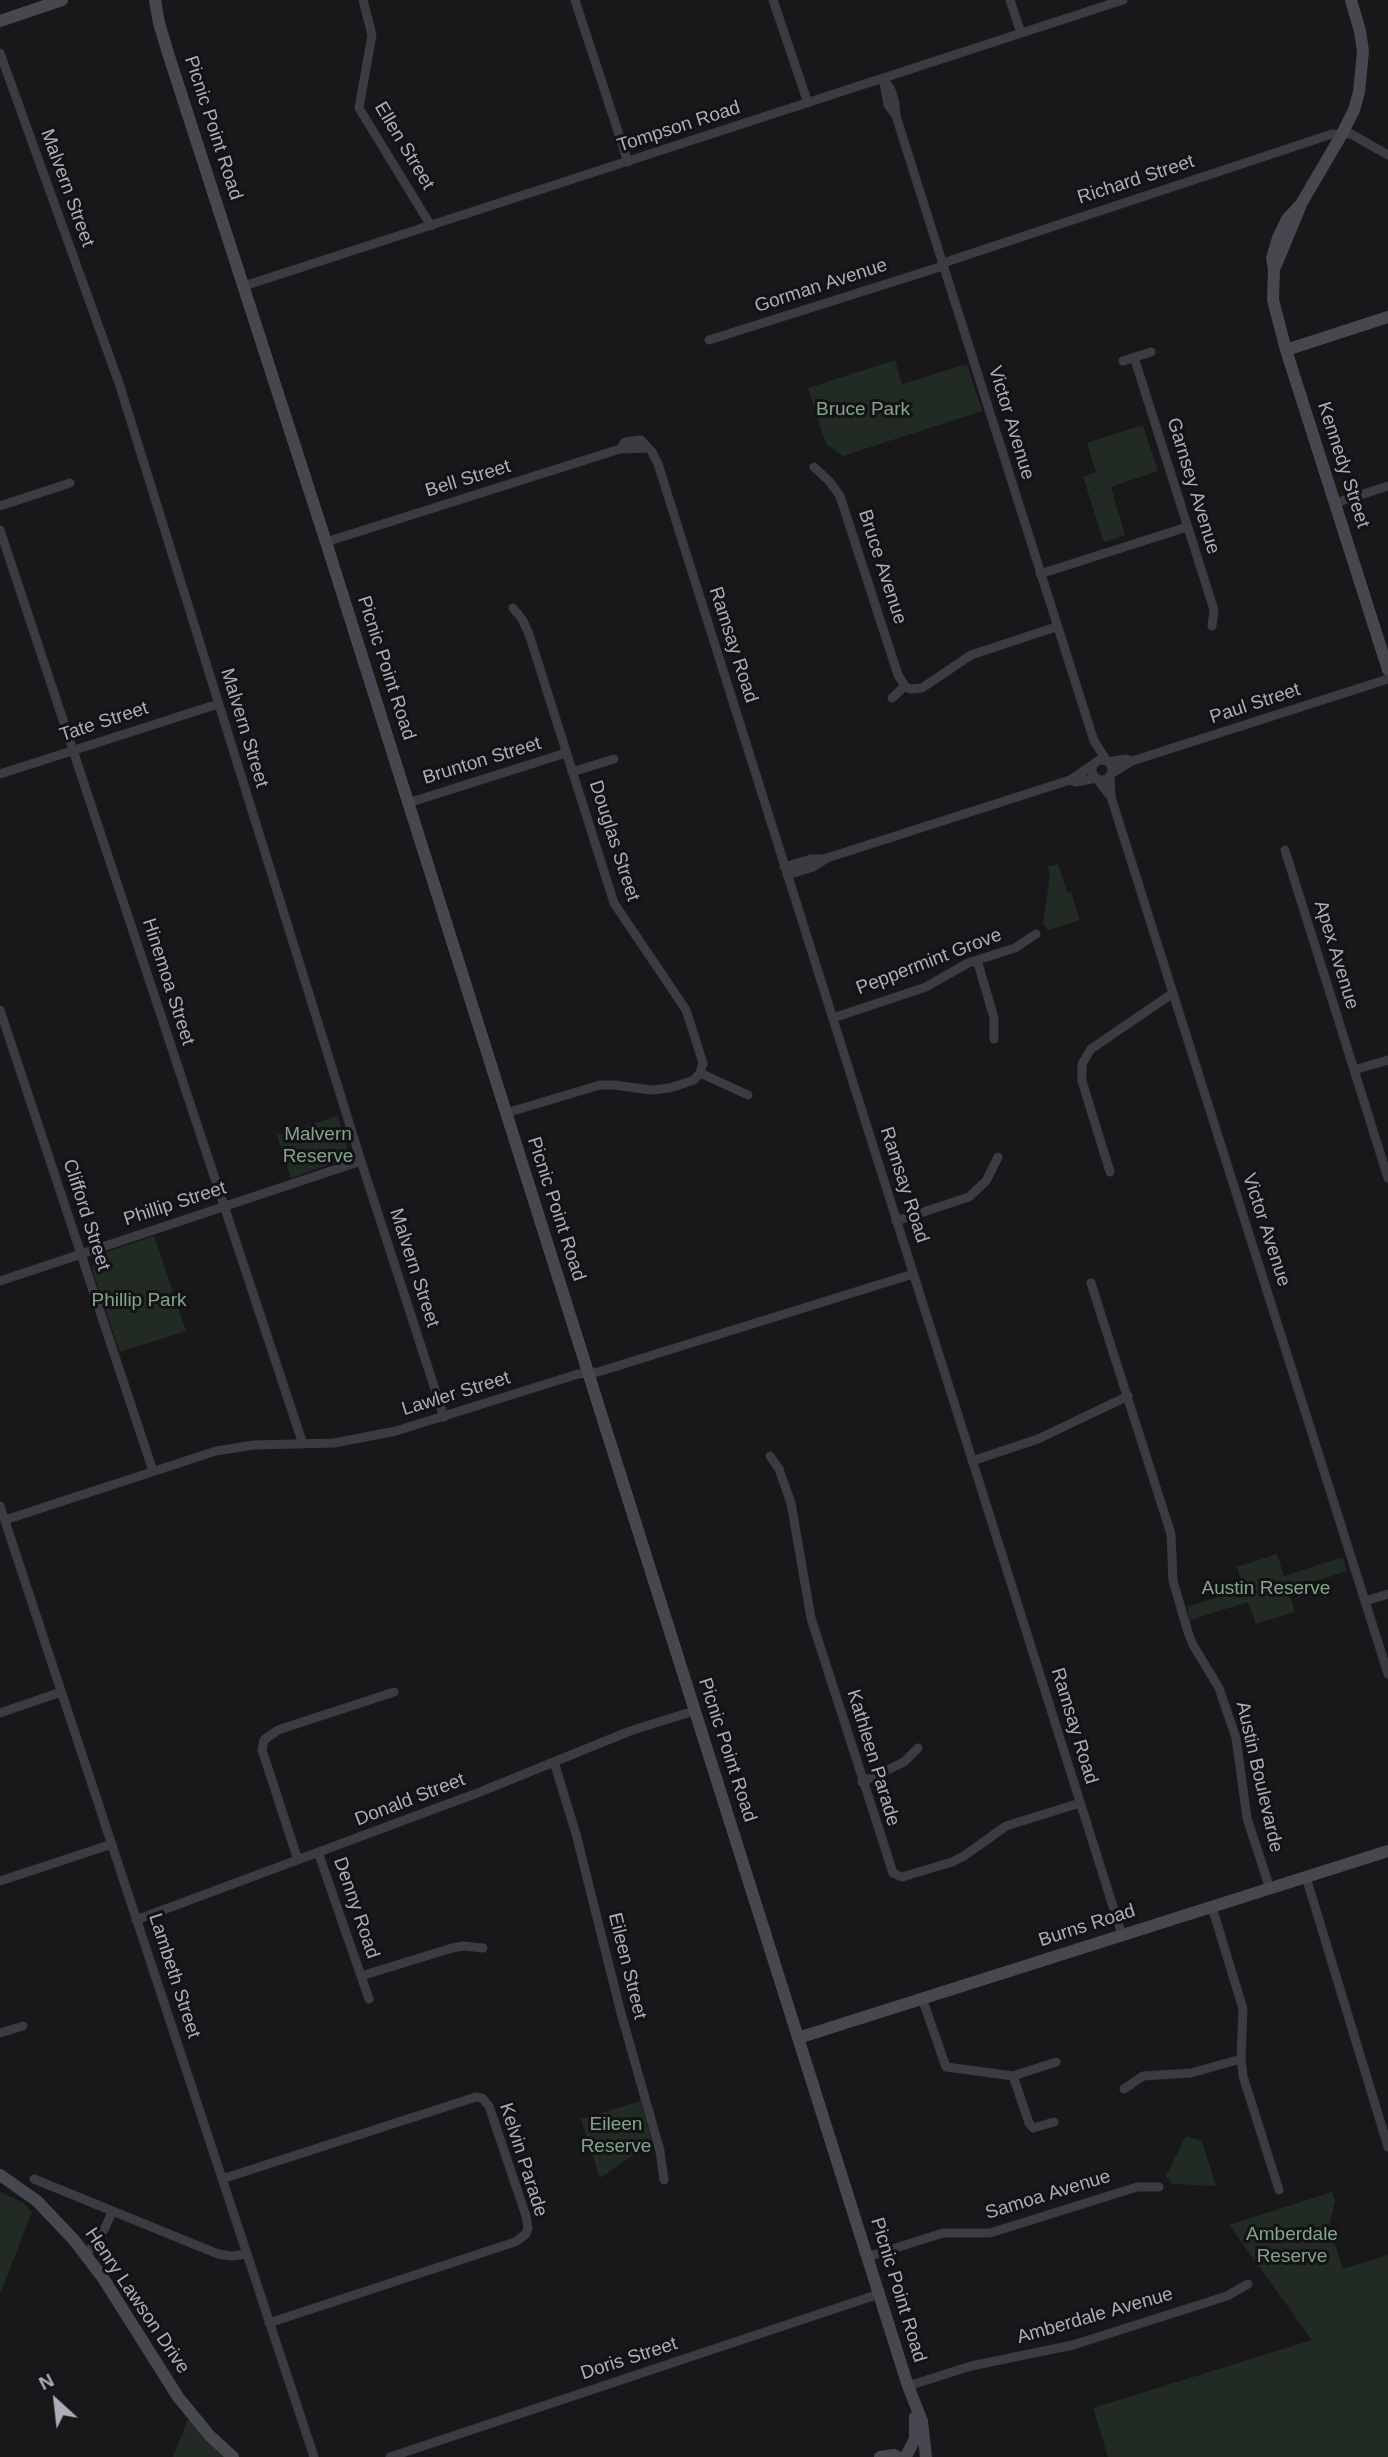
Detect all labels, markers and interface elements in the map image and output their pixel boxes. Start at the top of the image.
street label: Picnic Point Road [179,53,247,203]
street label: Tompson Road [615,96,743,158]
street label: Ellen Street [369,98,439,194]
street label: Malvern Street [35,126,99,250]
street label: Richard Street [1075,150,1197,210]
street label: Gorman Avenue [752,254,890,318]
street label: Victor Avenue [983,363,1039,483]
park label: Bruce Park [816,399,910,421]
street label: Kennedy Street [1312,399,1374,531]
street label: Garnsey Avenue [1161,415,1225,557]
street label: Bell Street [423,455,513,503]
street label: Bruce Avenue [853,507,911,627]
street label: Ramsay Road [704,584,762,706]
street label: Picnic Point Road [352,593,420,743]
street label: Malvern Street [215,666,273,790]
street label: Paul Street [1207,679,1303,729]
street label: Tate Street [57,697,151,747]
street label: Brunton Street [420,732,544,790]
street label: Douglas Street [584,778,644,904]
street label: Apex Avenue [1309,898,1363,1012]
street label: Hinemoa Street [137,916,199,1048]
street label: Peppermint Grove [853,924,1005,1000]
park label: Malvern Reserve [283,1124,353,1168]
street label: Ramsay Road [875,1124,933,1246]
street label: Picnic Point Road [522,1134,590,1284]
street label: Clifford Street [57,1156,115,1274]
street label: Victor Avenue [1237,1171,1295,1289]
street label: Phillip Street [121,1177,229,1231]
street label: Malvern Street [384,1206,444,1330]
park label: Phillip Park [91,1290,187,1312]
street label: Lawler Street [399,1367,513,1421]
park label: Austin Reserve [1202,1578,1330,1600]
street label: Ramsay Road [1045,1665,1103,1787]
street label: Picnic Point Road [693,1675,761,1825]
street label: Kathleen Parade [841,1687,905,1829]
street label: Austin Boulevarde [1231,1699,1287,1855]
street label: Donald Street [352,1769,468,1831]
street label: Denny Road [328,1854,384,1962]
street label: Burns Road [1036,1900,1138,1952]
street label: Eileen Street [603,1910,651,2022]
street label: Lambeth Street [143,1911,205,2041]
street label: Kelvin Parade [494,2100,552,2220]
park label: Eileen Reserve [581,2114,651,2158]
street label: Samoa Avenue [983,2165,1113,2225]
street label: Picnic Point Road [865,2215,931,2365]
street label: Henry Lawson Drive [80,2224,194,2378]
park label: Amberdale Reserve [1246,2224,1338,2268]
street label: Amberdale Avenue [1014,2283,1176,2349]
street label: Doris Street [578,2333,680,2385]
north arrow [21,2366,91,2436]
text: N [35,2369,57,2394]

